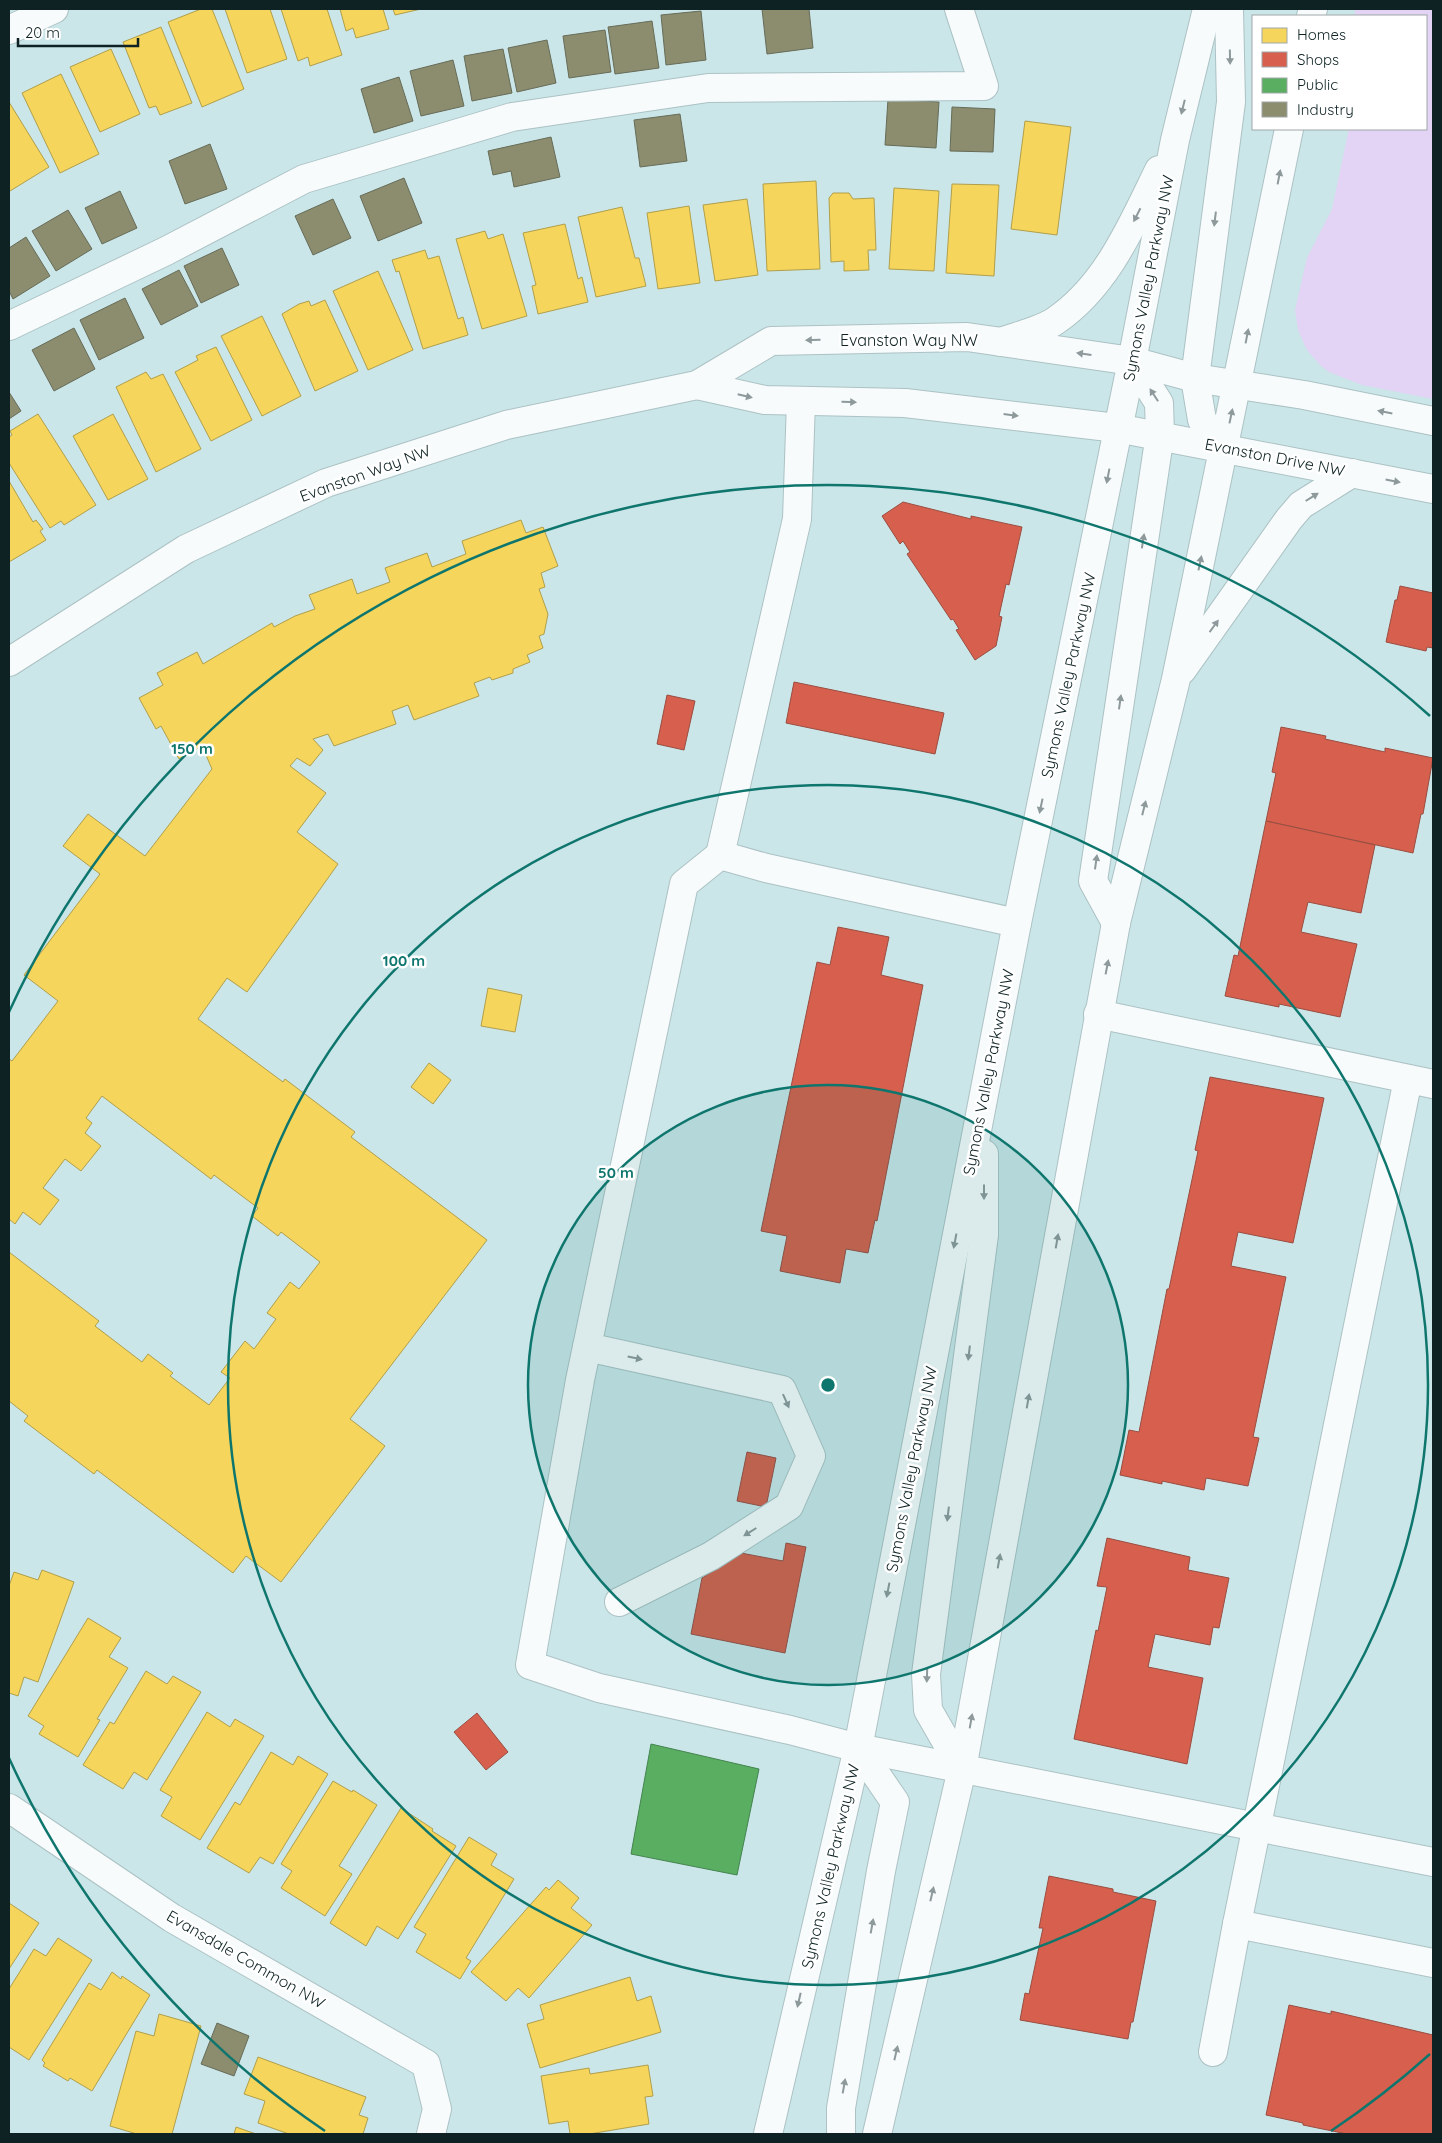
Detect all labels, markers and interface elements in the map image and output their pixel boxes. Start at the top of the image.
scale bar [18,15,138,47]
legend [1252,15,1427,130]
text: 20 m [25,23,60,42]
text: Homes [1297,25,1346,44]
one-way arrow [1226,50,1234,66]
text: Shops [1297,50,1339,69]
text: Public [1297,75,1338,94]
one-way arrow [1179,100,1187,115]
text: Industry [1297,100,1354,119]
one-way arrow [1275,169,1283,184]
street label: Symons Valley Parkway NW [1118,173,1178,383]
one-way arrow [1133,208,1141,222]
one-way arrow [1211,211,1219,227]
one-way arrow [1243,329,1251,344]
street label: Evanston Way NW [840,330,978,350]
one-way arrow [804,336,820,344]
one-way arrow [1076,349,1092,357]
one-way arrow [1149,389,1159,402]
one-way arrow [737,392,752,400]
one-way arrow [842,398,858,406]
one-way arrow [1377,407,1393,415]
one-way arrow [1227,408,1235,423]
one-way arrow [1003,411,1019,419]
street label: Evanston Drive NW [1203,434,1347,480]
street label: Evanston Way NW [297,440,433,506]
one-way arrow [1104,468,1112,484]
one-way arrow [1385,477,1400,485]
one-way arrow [1306,493,1319,502]
one-way arrow [1140,533,1148,549]
one-way arrow [1196,556,1204,571]
street label: Symons Valley Parkway NW [1036,570,1100,780]
one-way arrow [1209,619,1219,632]
one-way arrow [1116,693,1124,709]
text: 150 m [171,739,213,758]
one-way arrow [1037,799,1045,814]
one-way arrow [1140,801,1148,816]
one-way arrow [1092,854,1100,870]
text: 100 m [383,951,425,970]
one-way arrow [1104,958,1112,974]
street label: Symons Valley Parkway NW [958,967,1018,1177]
text: 50 m [598,1163,634,1182]
one-way arrow [980,1184,988,1200]
one-way arrow [950,1234,958,1250]
one-way arrow [1053,1234,1061,1249]
one-way arrow [965,1345,973,1361]
one-way arrow [627,1354,642,1362]
street label: Symons Valley Parkway NW [881,1364,941,1574]
centre of rings [819,1376,837,1394]
one-way arrow [1025,1393,1033,1409]
one-way arrow [783,1394,791,1408]
one-way arrow [944,1507,952,1523]
one-way arrow [743,1527,756,1537]
one-way arrow [996,1553,1004,1569]
one-way arrow [883,1582,891,1598]
one-way arrow [923,1668,931,1684]
one-way arrow [967,1713,975,1729]
street label: Symons Valley Parkway NW [797,1762,863,1970]
one-way arrow [928,1887,936,1902]
street label: Evansdale Common NW [163,1905,329,2013]
one-way arrow [868,1917,876,1933]
one-way arrow [795,1993,803,2008]
one-way arrow [892,2045,900,2060]
one-way arrow [841,2077,849,2093]

